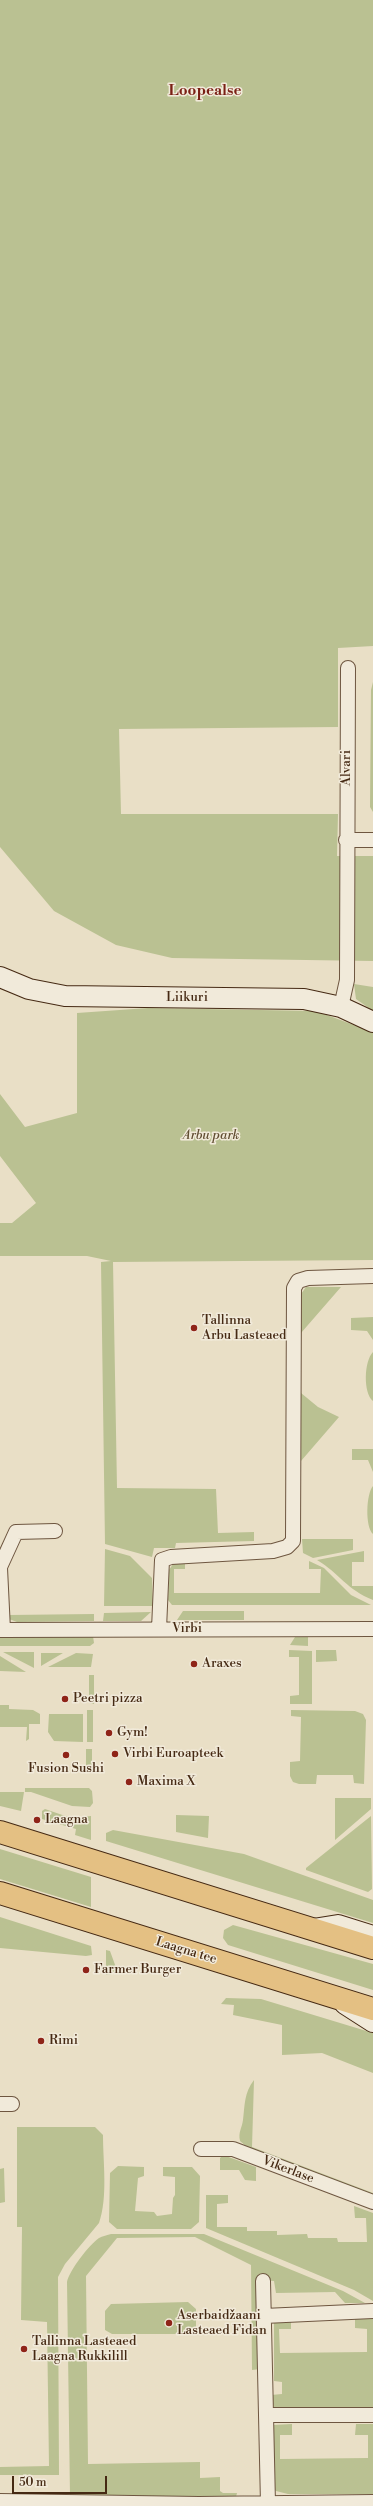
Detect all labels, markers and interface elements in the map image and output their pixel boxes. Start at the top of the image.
district label: Loopealse [168,82,242,100]
street label: Alvari [339,750,355,786]
street label: Liikuri [166,990,208,1006]
park label: Arbu park [183,1128,239,1144]
place label: Tallinna Arbu Lasteaed [202,1313,286,1344]
marker: Tallinna Arbu Lasteaed [189,1323,199,1333]
street label: Virbi [172,1621,202,1637]
place label: Araxes [202,1656,242,1672]
marker: Araxes [189,1659,199,1669]
place label: Peetri pizza [73,1691,142,1707]
marker: Peetri pizza [60,1694,70,1704]
place label: Gym! [117,1725,148,1741]
marker: Gym! [104,1728,114,1738]
place label: Virbi Euroapteek [123,1746,223,1762]
marker: Virbi Euroapteek [110,1749,120,1759]
marker: Fusion Sushi [61,1750,71,1760]
place label: Fusion Sushi [28,1761,104,1777]
place label: Maxima X [137,1774,195,1790]
marker: Maxima X [124,1777,134,1787]
place label: Laagna [45,1812,88,1828]
marker: Laagna [32,1815,42,1825]
street label: Laagna tee [154,1934,218,1968]
place label: Farmer Burger [94,1962,181,1978]
marker: Farmer Burger [81,1965,91,1975]
place label: Rimi [49,2033,78,2049]
marker: Rimi [36,2036,46,2046]
street label: Vikerlase [260,2153,316,2187]
place label: Aserbaidžaani Lasteaed Fidan [177,2308,267,2339]
marker: Aserbaidžaani Lasteaed Fidan [164,2318,174,2328]
place label: Tallinna Lasteaed Laagna Rukkilill [32,2334,136,2365]
marker: Tallinna Lasteaed Laagna Rukkilill [19,2344,29,2354]
scale bar [14,2468,109,2494]
text: 50 m [19,2475,47,2490]

